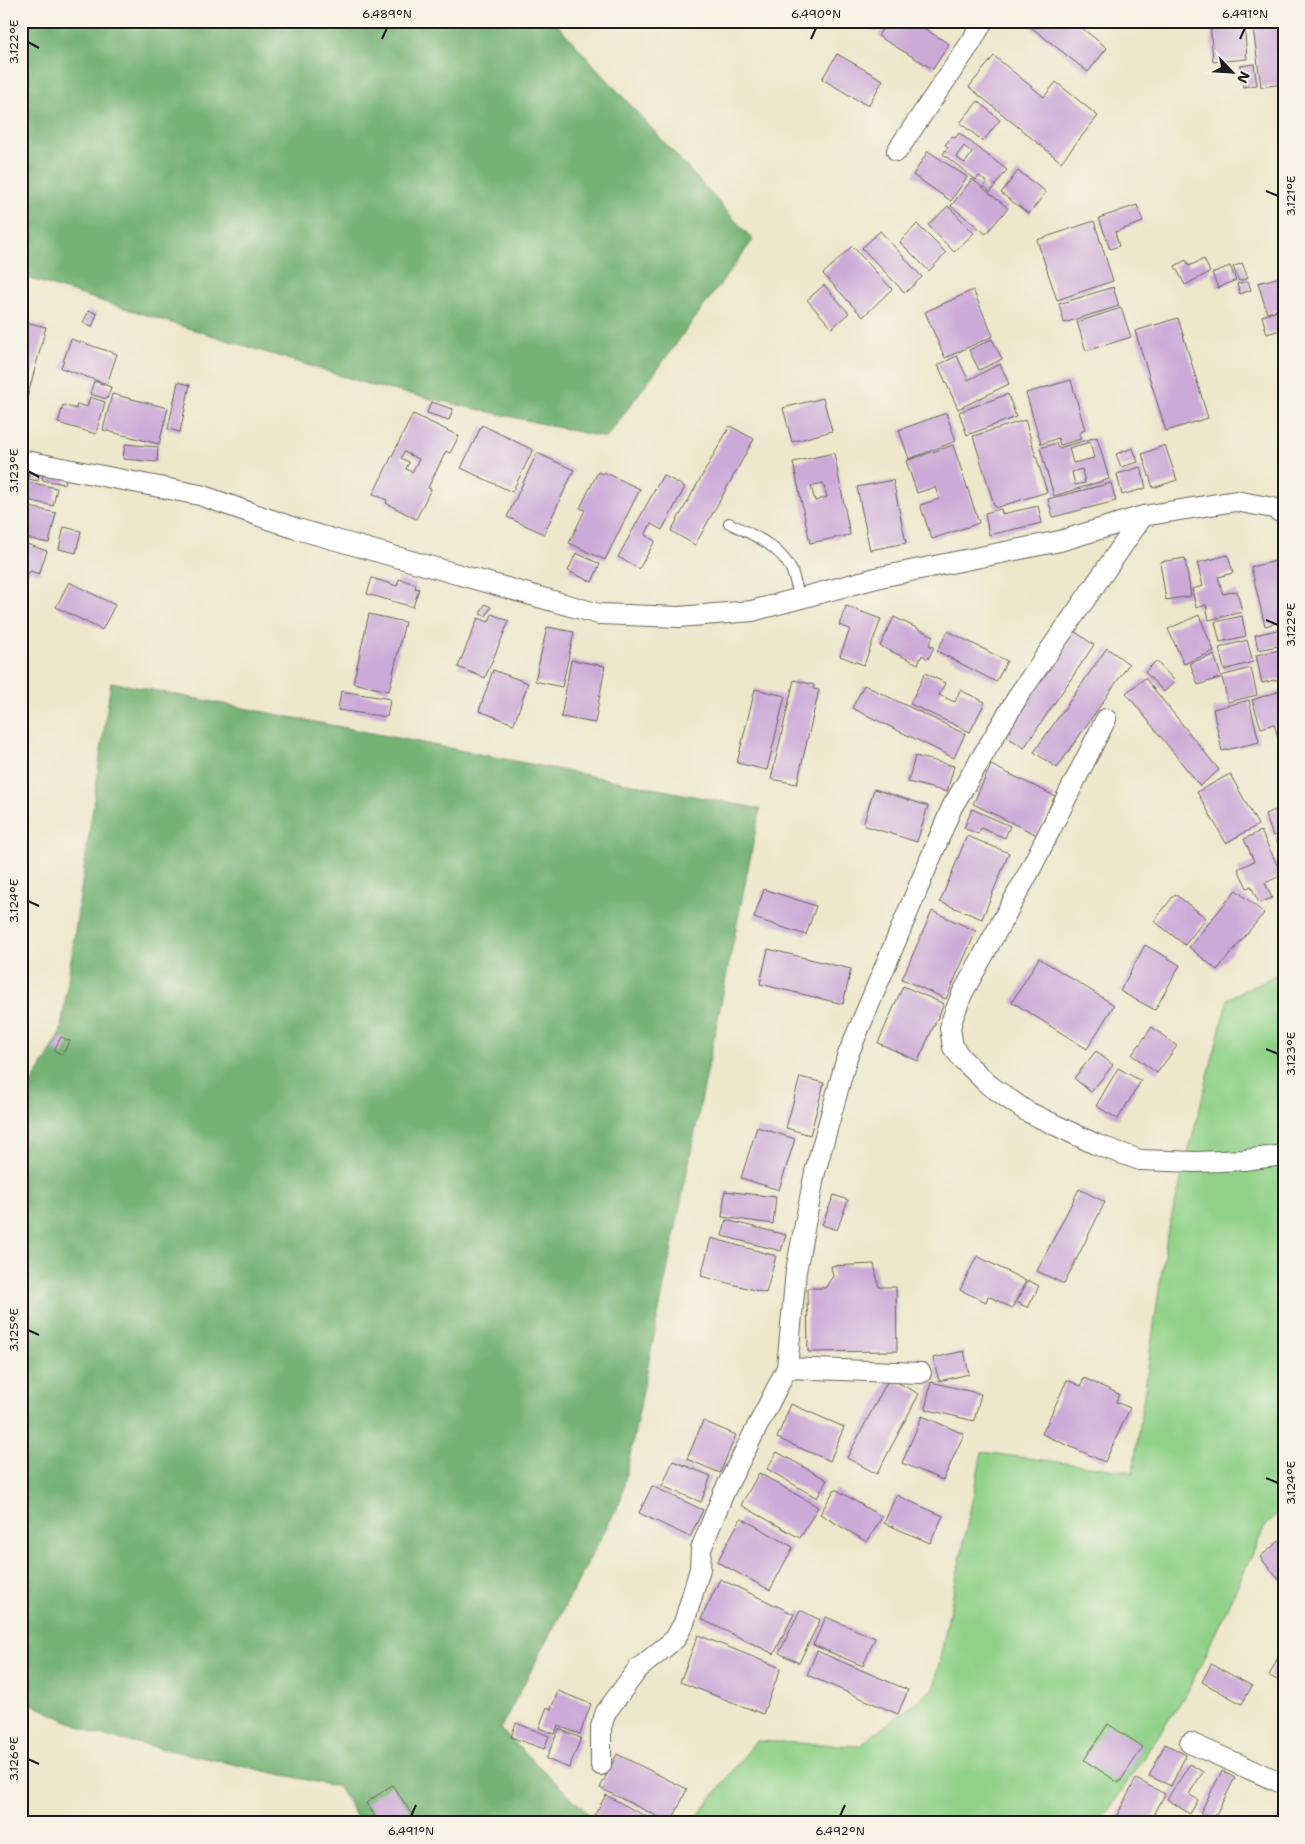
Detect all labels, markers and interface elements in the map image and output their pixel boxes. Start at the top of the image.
text: 6.489°N [362,6,412,22]
text: 6.490°N [791,6,841,22]
text: 6.491°N [1222,6,1268,22]
text: 3.122°E [6,20,22,64]
north arrow [1208,48,1258,98]
text: N [1233,69,1254,86]
text: 3.121°E [1283,175,1299,217]
text: 3.123°E [6,449,22,493]
text: 3.122°E [1283,603,1299,647]
text: 3.124°E [6,879,22,923]
text: 3.123°E [1283,1032,1299,1076]
text: 3.125°E [6,1308,22,1352]
text: 3.124°E [1283,1461,1299,1505]
text: 3.126°E [6,1737,22,1781]
text: 6.491°N [388,1823,434,1839]
text: 6.492°N [815,1823,865,1839]

